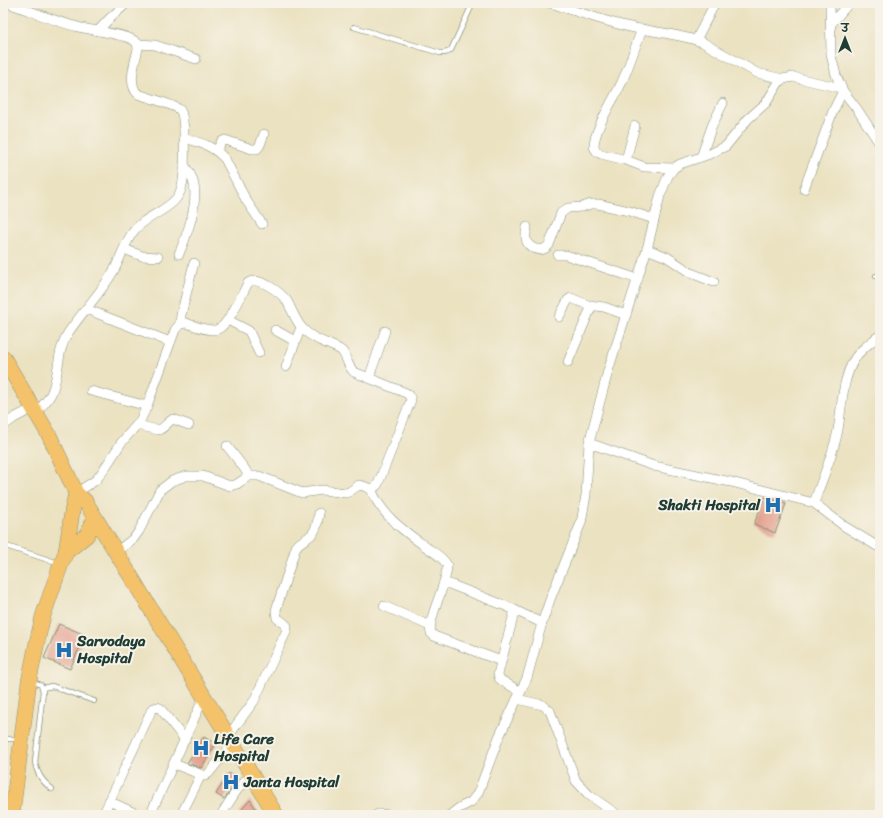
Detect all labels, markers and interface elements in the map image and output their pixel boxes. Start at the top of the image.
north arrow [825,18,865,58]
text: उ [840,19,850,38]
place label: Shakti Hospital [657,492,761,518]
hospital icon: Shakti Hospital [763,495,783,515]
place label: Sarvodaya Hospital [76,628,146,671]
hospital icon: Sarvodaya Hospital [54,640,74,660]
place label: Life Care Hospital [213,726,274,769]
hospital icon: Life Care Hospital [191,738,211,758]
place label: Janta Hospital [243,769,340,795]
hospital icon: Janta Hospital [221,772,241,792]

